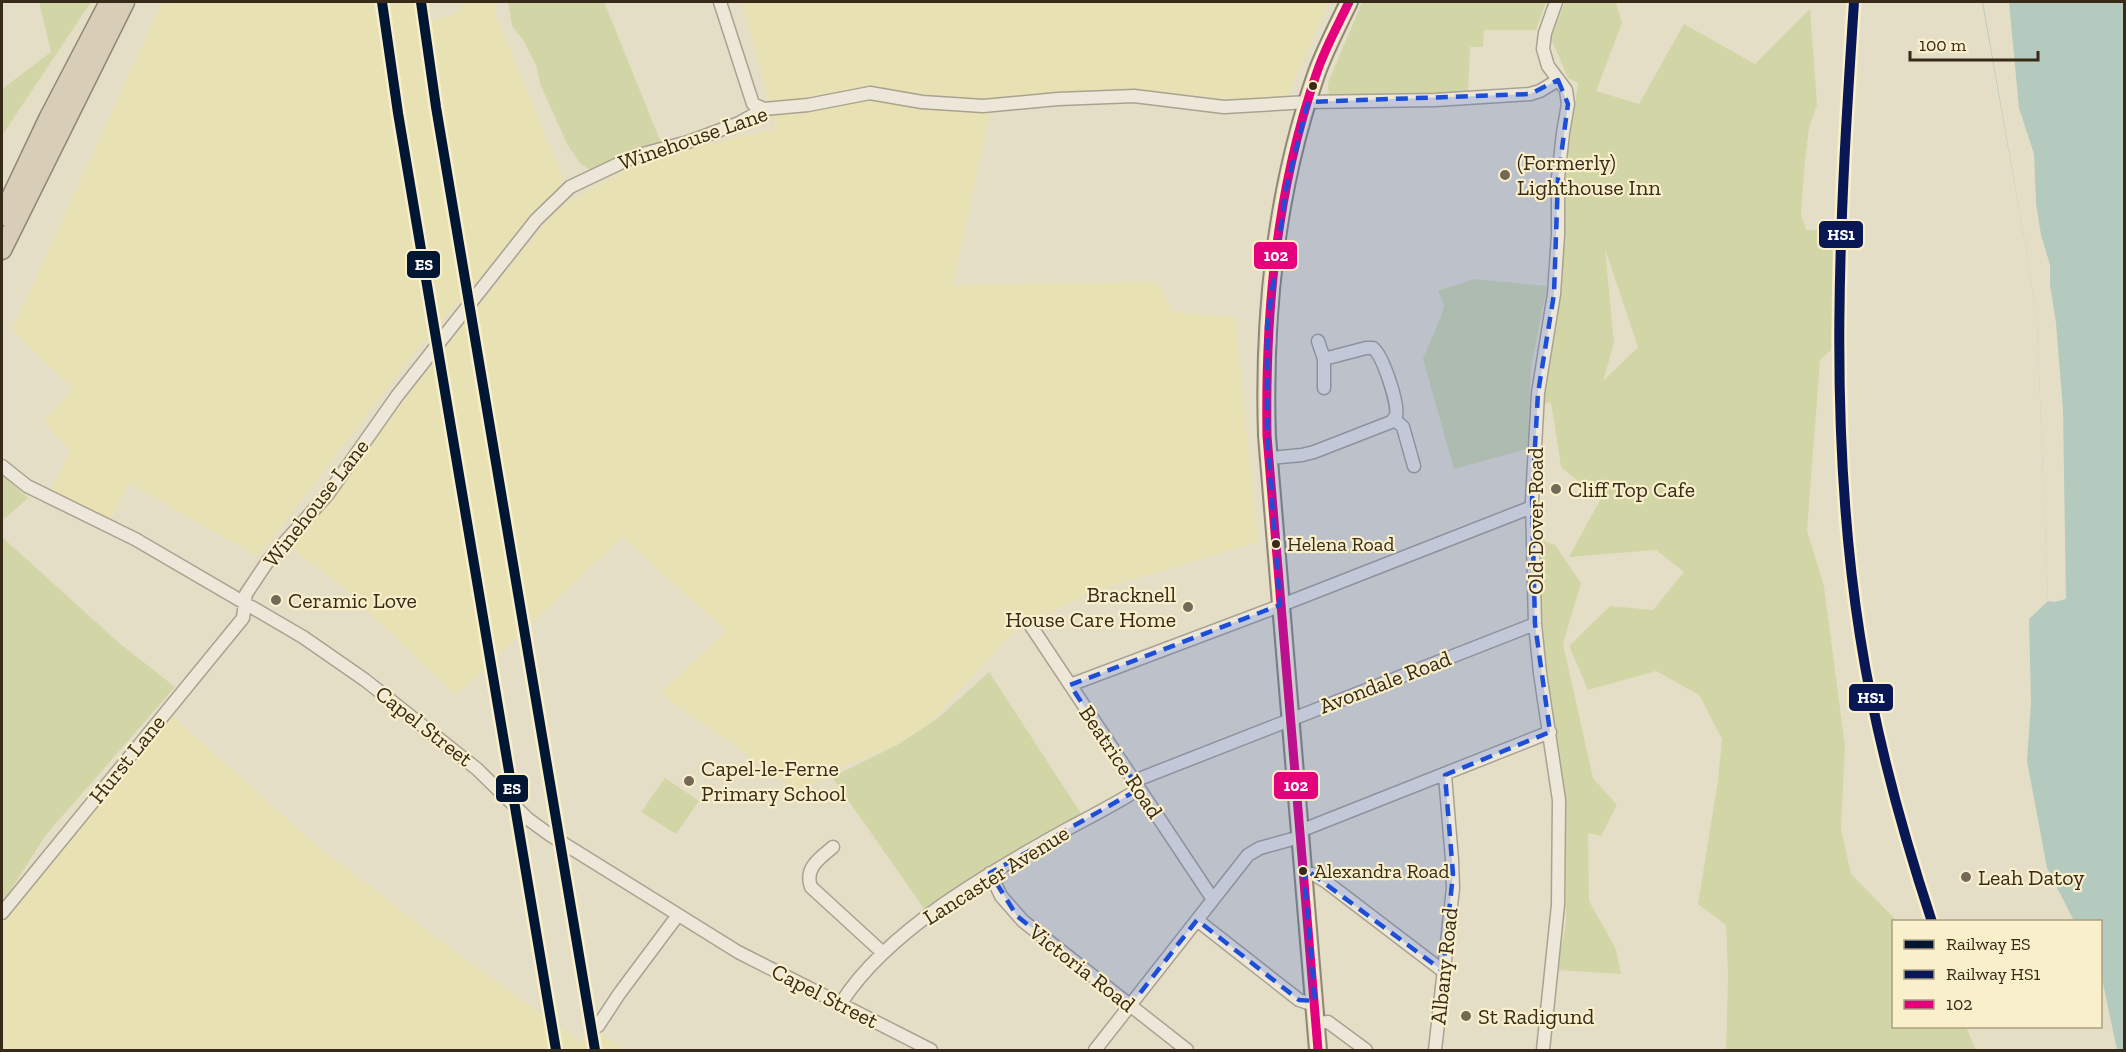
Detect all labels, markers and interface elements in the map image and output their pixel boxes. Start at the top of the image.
scale bar [1910,24,2038,62]
text: 100 m [1919,34,1967,56]
unlabelled marker [1307,80,1319,92]
street label: Winehouse Lane [615,100,771,176]
place label: (Formerly) Lighthouse Inn [1517,149,1661,201]
marker: (Formerly) Lighthouse Inn [1498,168,1512,182]
line badge: HS1 [1818,220,1864,249]
text: HS1 [1827,225,1855,244]
line badge: 102 [1253,241,1298,270]
text: 102 [1264,246,1289,265]
line badge: ES [406,250,441,279]
text: ES [415,255,433,274]
street label: Winehouse Lane [257,433,375,573]
street label: Old Dover Road [1522,447,1549,595]
place label: Cliff Top Cafe [1568,476,1695,503]
marker: Cliff Top Cafe [1549,482,1563,496]
place label: Helena Road [1287,532,1394,556]
marker: Helena Road [1270,538,1282,550]
place label: Bracknell House Care Home [1005,581,1176,633]
place label: Ceramic Love [288,587,417,614]
marker: Ceramic Love [269,593,283,607]
marker: Bracknell House Care Home [1181,600,1195,614]
street label: Avondale Road [1315,644,1455,720]
street label: Capel Street [370,680,479,773]
line badge: HS1 [1848,683,1894,712]
text: HS1 [1857,688,1885,707]
street label: Beatrice Road [1073,700,1169,824]
street label: Hurst Lane [83,709,171,809]
place label: Capel-le-Ferne Primary School [701,755,846,807]
line badge: 102 [1273,771,1319,800]
line badge: ES [495,774,529,803]
marker: Capel-le-Ferne Primary School [682,774,696,788]
text: 102 [1284,776,1309,795]
text: ES [503,779,521,798]
street label: Lancaster Avenue [918,819,1074,931]
place label: Alexandra Road [1314,859,1449,883]
place label: Leah Datoy [1978,864,2085,891]
marker: Alexandra Road [1297,865,1309,877]
marker: Leah Datoy [1959,870,1973,884]
street label: Albany Road [1424,906,1464,1026]
street label: Victoria Road [1022,917,1141,1018]
legend [1892,920,2102,1028]
text: Railway ES [1946,933,2031,955]
street label: Capel Street [767,958,884,1035]
text: Railway HS1 [1946,963,2041,985]
text: 102 [1946,993,1973,1015]
place label: St Radigund [1478,1003,1594,1030]
marker: St Radigund [1459,1009,1473,1023]

